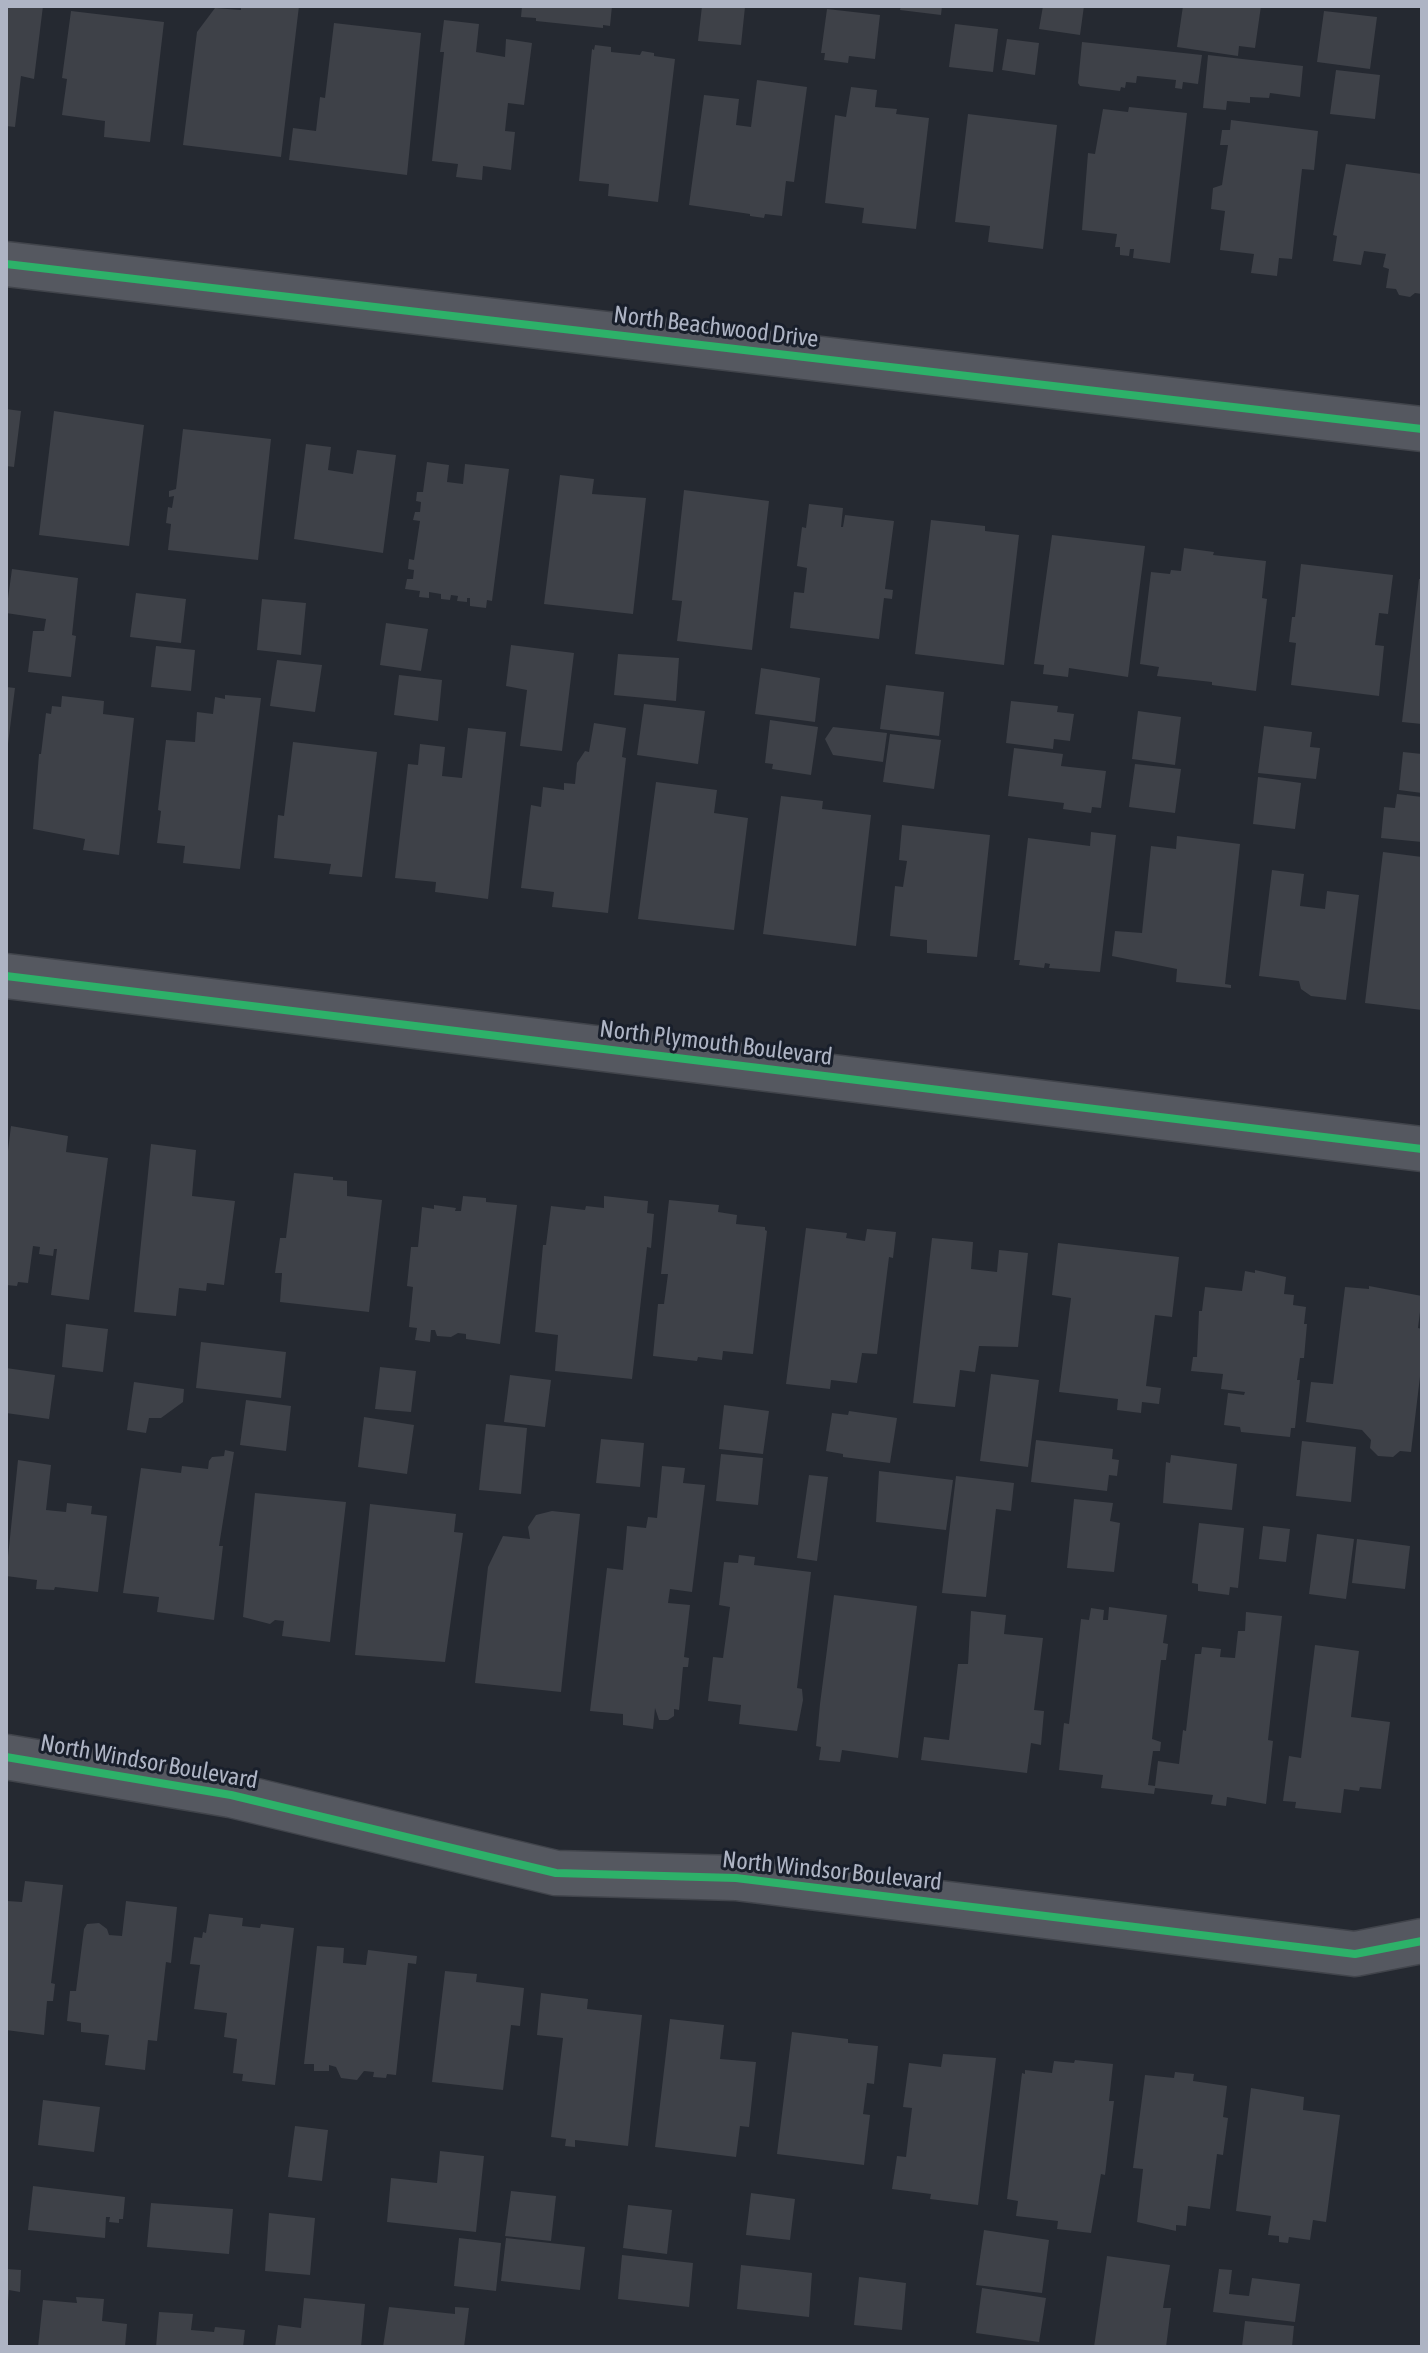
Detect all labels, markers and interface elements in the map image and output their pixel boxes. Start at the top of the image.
street label: North Beachwood Drive [612,300,820,354]
street label: North Plymouth Boulevard [598,1014,834,1072]
street label: North Windsor Boulevard [38,1729,260,1795]
street label: North Windsor Boulevard [721,1845,943,1897]

